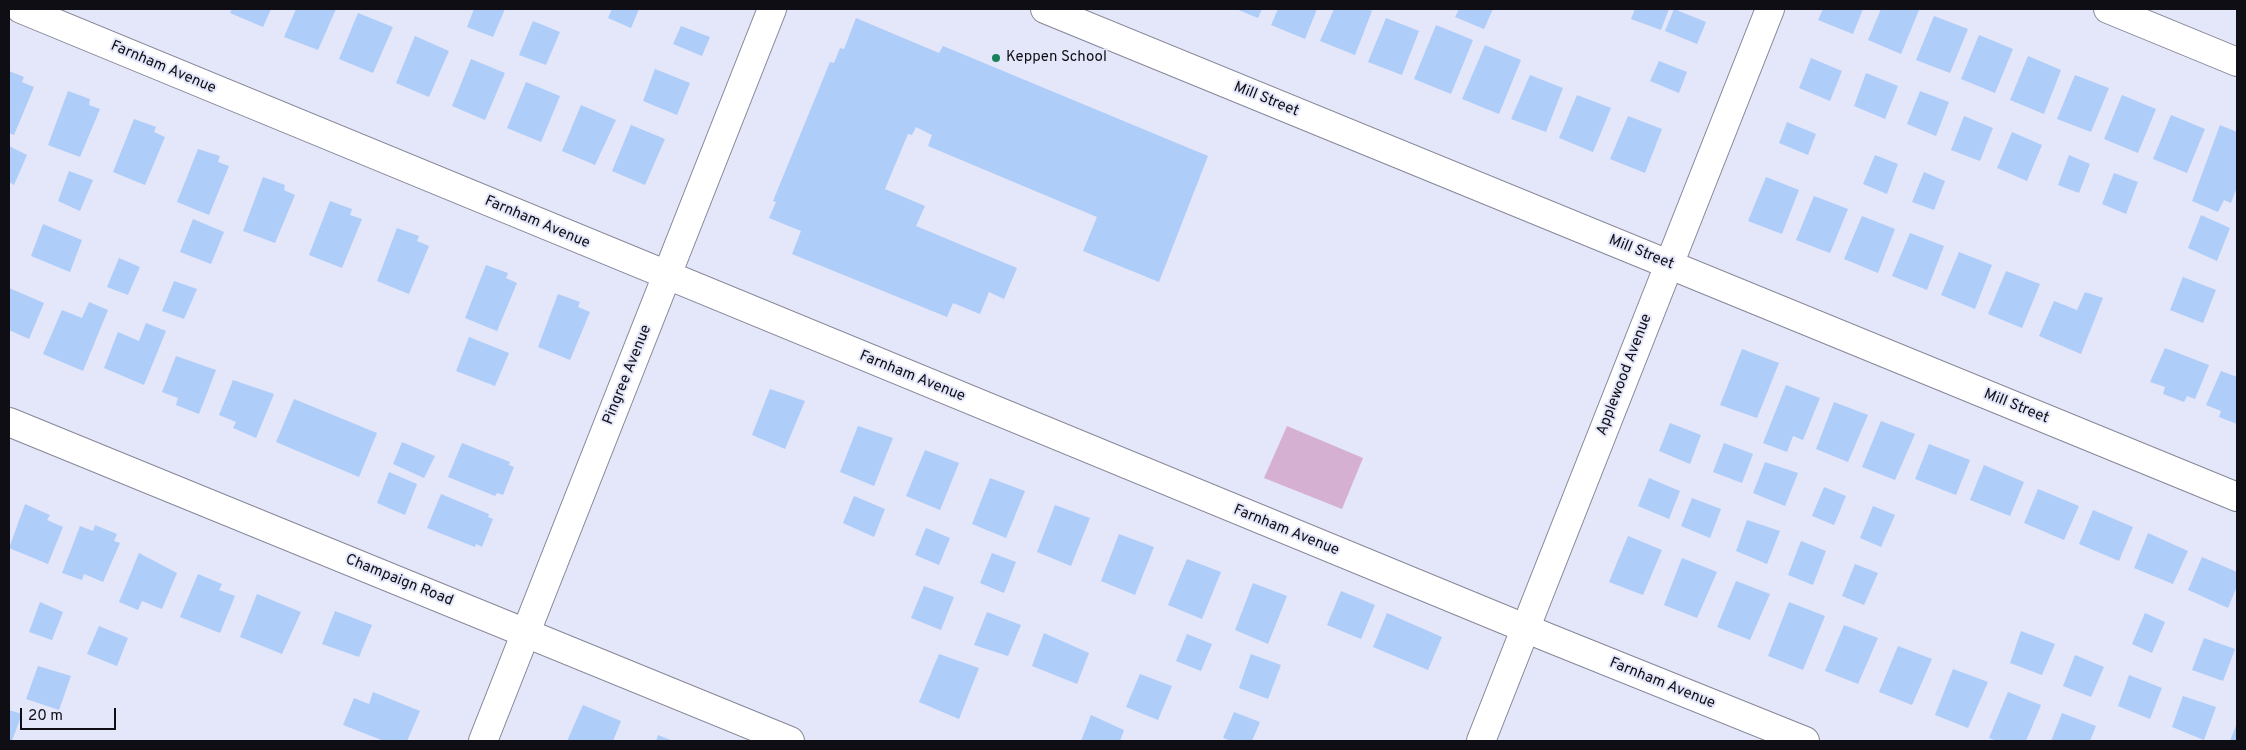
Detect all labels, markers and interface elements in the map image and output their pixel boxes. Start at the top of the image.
street label: Farnham Avenue [108,38,218,98]
place label: Keppen School [1006,49,1107,67]
marker: Keppen School [990,52,1002,64]
street label: Mill Street [1231,79,1301,121]
street label: Farnham Avenue [482,193,592,253]
street label: Mill Street [1606,232,1676,274]
street label: Applewood Avenue [1594,312,1656,438]
street label: Pingree Avenue [600,322,656,428]
street label: Farnham Avenue [856,348,968,406]
street label: Mill Street [1981,386,2051,428]
street label: Farnham Avenue [1230,502,1342,560]
street label: Champaign Road [342,551,456,611]
street label: Farnham Avenue [1606,655,1718,713]
scale bar [22,698,119,730]
text: 20 m [28,707,63,726]

